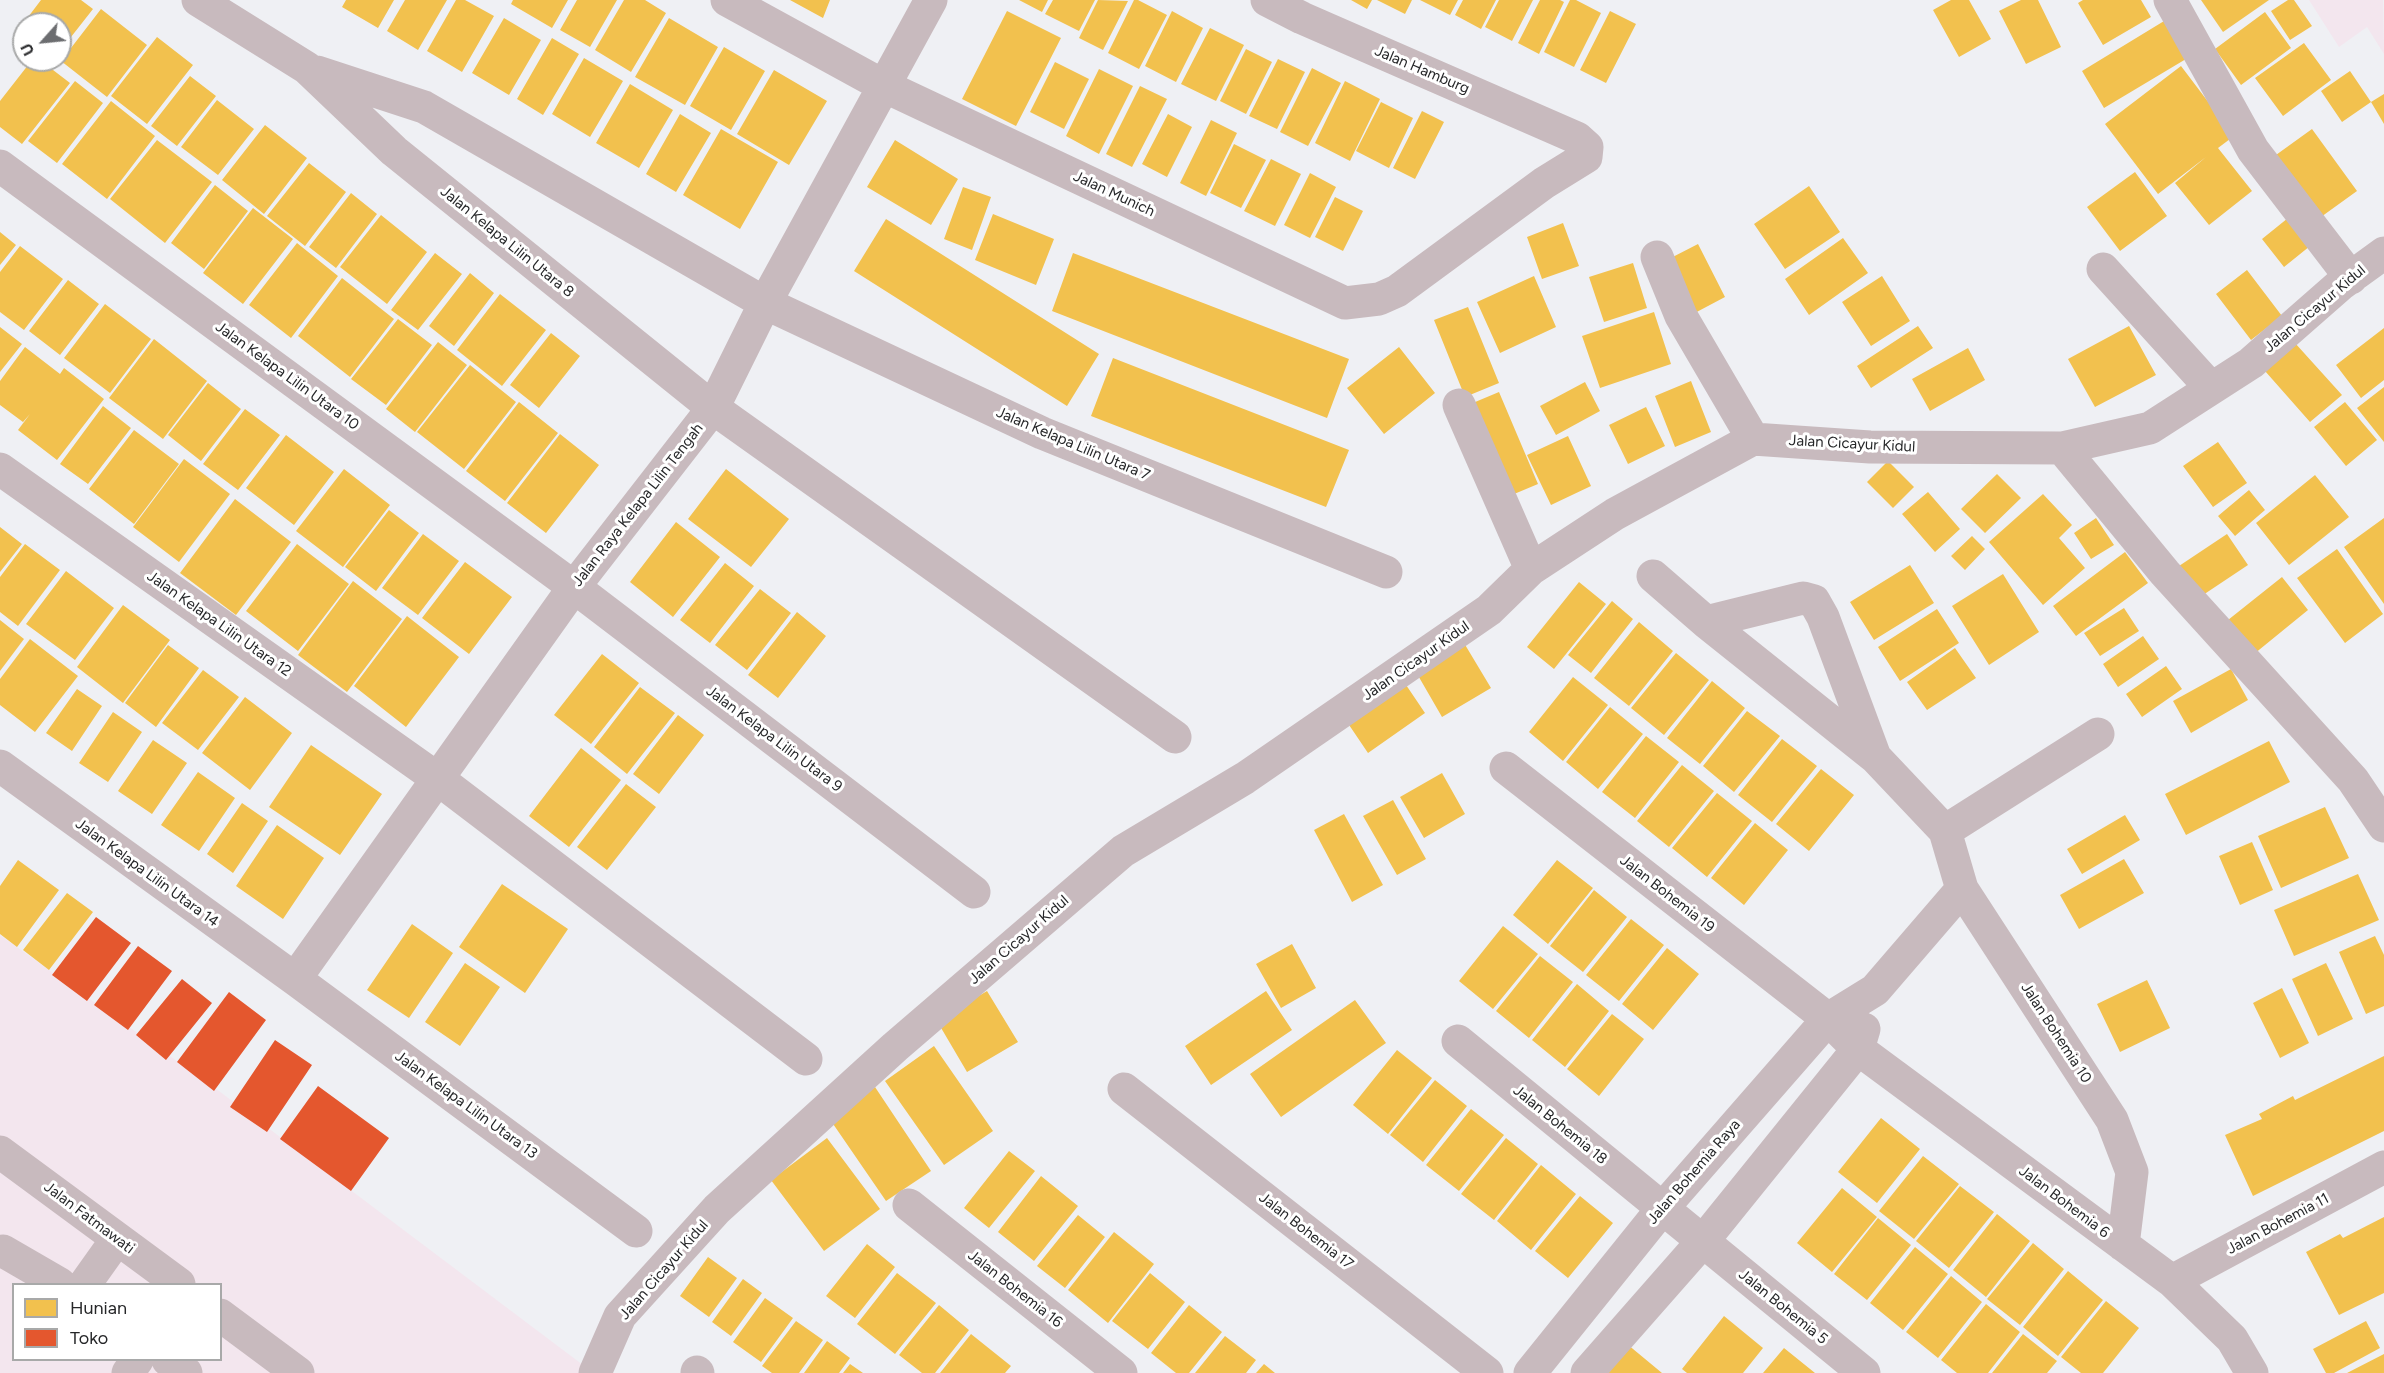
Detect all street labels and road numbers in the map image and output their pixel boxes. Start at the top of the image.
street label: Jalan Hamburg [1372,42,1472,98]
street label: Jalan Munich [1070,167,1158,221]
street label: Jalan Kelapa Lilin Utara 8 [437,183,577,301]
street label: Jalan Cicayur Kidul [2261,261,2369,357]
street label: Jalan Kelapa Lilin Utara 10 [212,318,362,434]
street label: Jalan Kelapa Lilin Utara 7 [993,403,1153,485]
street label: Jalan Raya Kelapa Lilin Tengah [569,420,707,590]
street label: Jalan Cicayur Kidul [1788,432,1916,456]
street label: Jalan Kelapa Lilin Utara 12 [143,567,295,681]
street label: Jalan Cicayur Kidul [1359,617,1473,705]
street label: Jalan Kelapa Lilin Utara 9 [702,682,846,796]
street label: Jalan Kelapa Lilin Utara 14 [72,815,222,931]
street label: Jalan Bohemia 19 [1616,851,1718,937]
street label: Jalan Cicayur Kidul [965,892,1073,988]
street label: Jalan Bohemia 10 [2017,979,2095,1087]
street label: Jalan Kelapa Lilin Utara 13 [391,1047,541,1163]
street label: Jalan Bohemia 18 [1509,1082,1611,1168]
street label: Jalan Bohemia Raya [1644,1116,1744,1228]
street label: Jalan Bohemia 6 [2015,1162,2113,1242]
street label: Jalan Fatmawati [40,1178,138,1258]
street label: Jalan Bohemia 17 [1255,1189,1357,1273]
street label: Jalan Bohemia 11 [2224,1190,2332,1258]
street label: Jalan Cicayur Kidul [616,1216,712,1324]
street label: Jalan Bohemia 16 [964,1246,1066,1332]
street label: Jalan Bohemia 5 [1735,1266,1831,1348]

